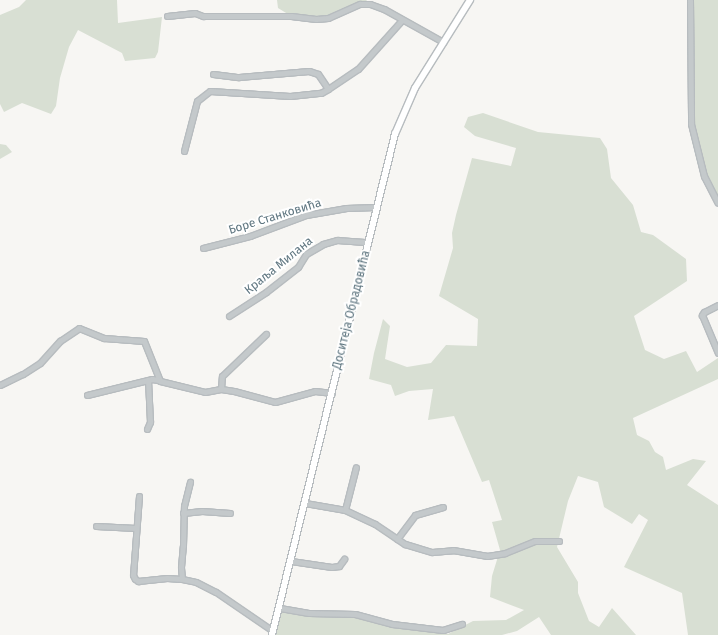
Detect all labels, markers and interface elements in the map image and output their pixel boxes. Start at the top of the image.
street label: Боре Станковића [227,196,323,238]
street label: Краља Милана [242,234,316,298]
street label: Доситеја Обрадовића [330,249,374,371]

